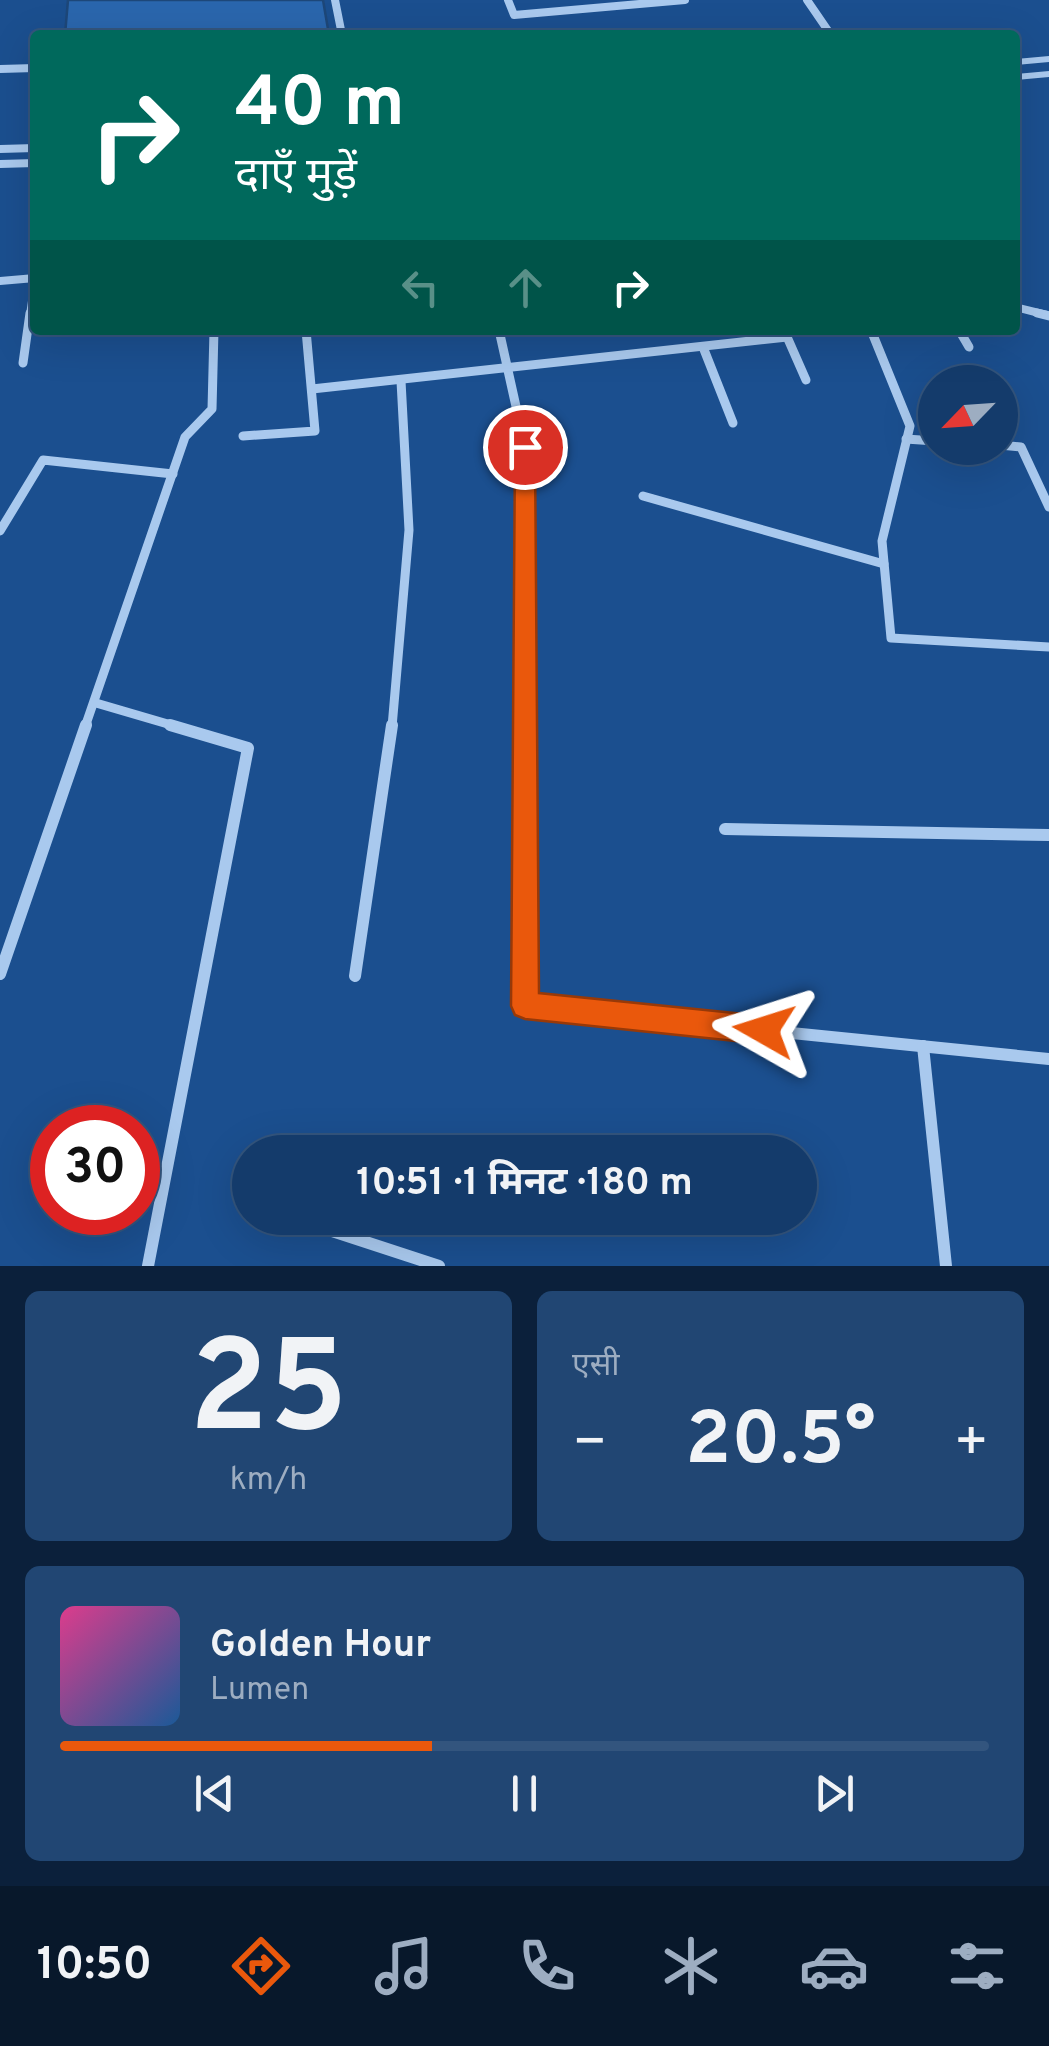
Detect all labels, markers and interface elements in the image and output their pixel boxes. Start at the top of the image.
text: 40 m [235,62,405,151]
icon: right [70,70,200,200]
text: दाएँ मुड़ें [235,149,357,206]
icon: left [393,260,448,315]
icon: ahead [498,260,553,315]
icon: right [603,260,658,315]
north arrow [918,365,1018,465]
map controls [918,365,1018,465]
pin [483,405,568,490]
icon: arrive [498,420,553,475]
position arrow [712,978,816,1082]
speed limit sign: 30 [30,1105,160,1235]
text: 10:51 · 1 मिनट · 180 m [356,1160,693,1209]
text: 25 [189,1313,348,1478]
text: एसी [572,1347,620,1387]
text: 20.5° [685,1396,876,1491]
text: − [572,1410,607,1480]
text: + [954,1410,989,1480]
text: km/h [230,1461,307,1501]
text: Golden Hour [210,1622,431,1671]
text: Lumen [210,1671,309,1711]
icon: previous [187,1766,242,1821]
icon: pause [497,1766,552,1821]
icon: next [807,1766,862,1821]
icon: directions [226,1931,296,2001]
icon: music [369,1931,439,2001]
icon: phone [512,1931,582,2001]
icon: climate [656,1931,726,2001]
icon: car [799,1931,869,2001]
icon: filters [942,1931,1012,2001]
text: 10:50 [37,1938,152,1995]

